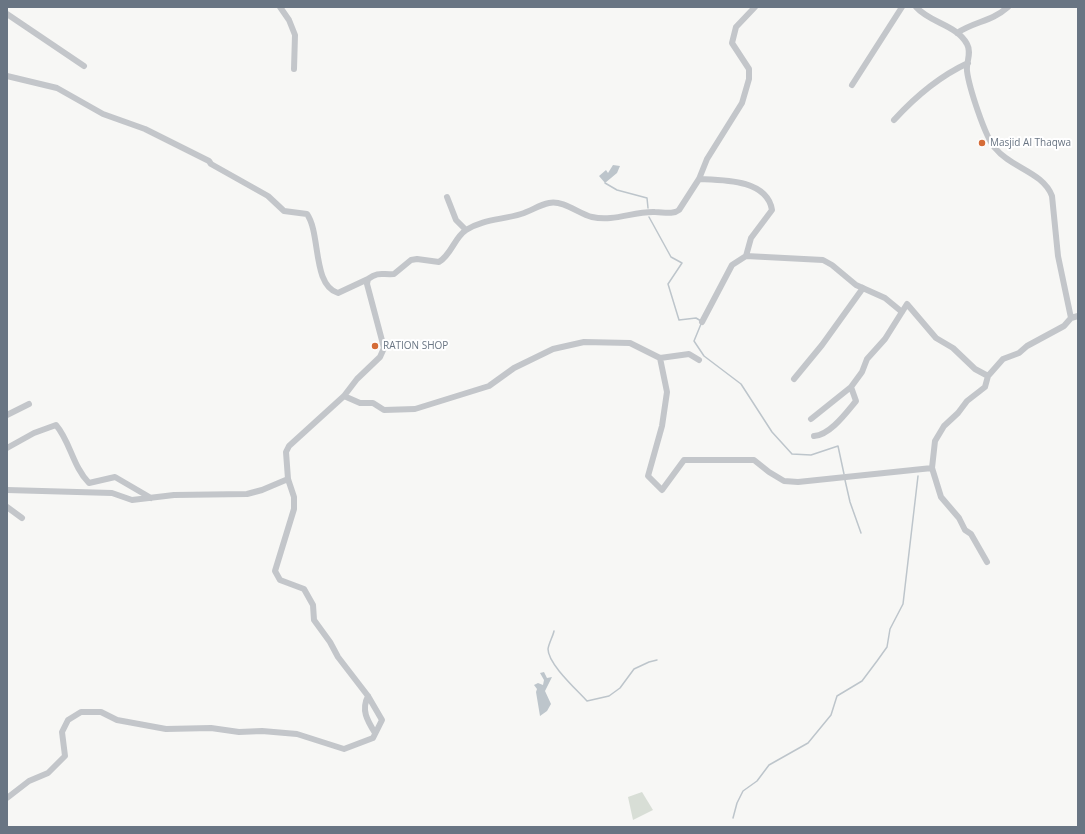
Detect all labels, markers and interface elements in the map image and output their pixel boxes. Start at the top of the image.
place label: Masjid Al Thaqwa [990,137,1071,149]
marker: Masjid Al Thaqwa [977,138,987,148]
place label: RATION SHOP [383,340,448,352]
marker: RATION SHOP [370,341,380,351]

